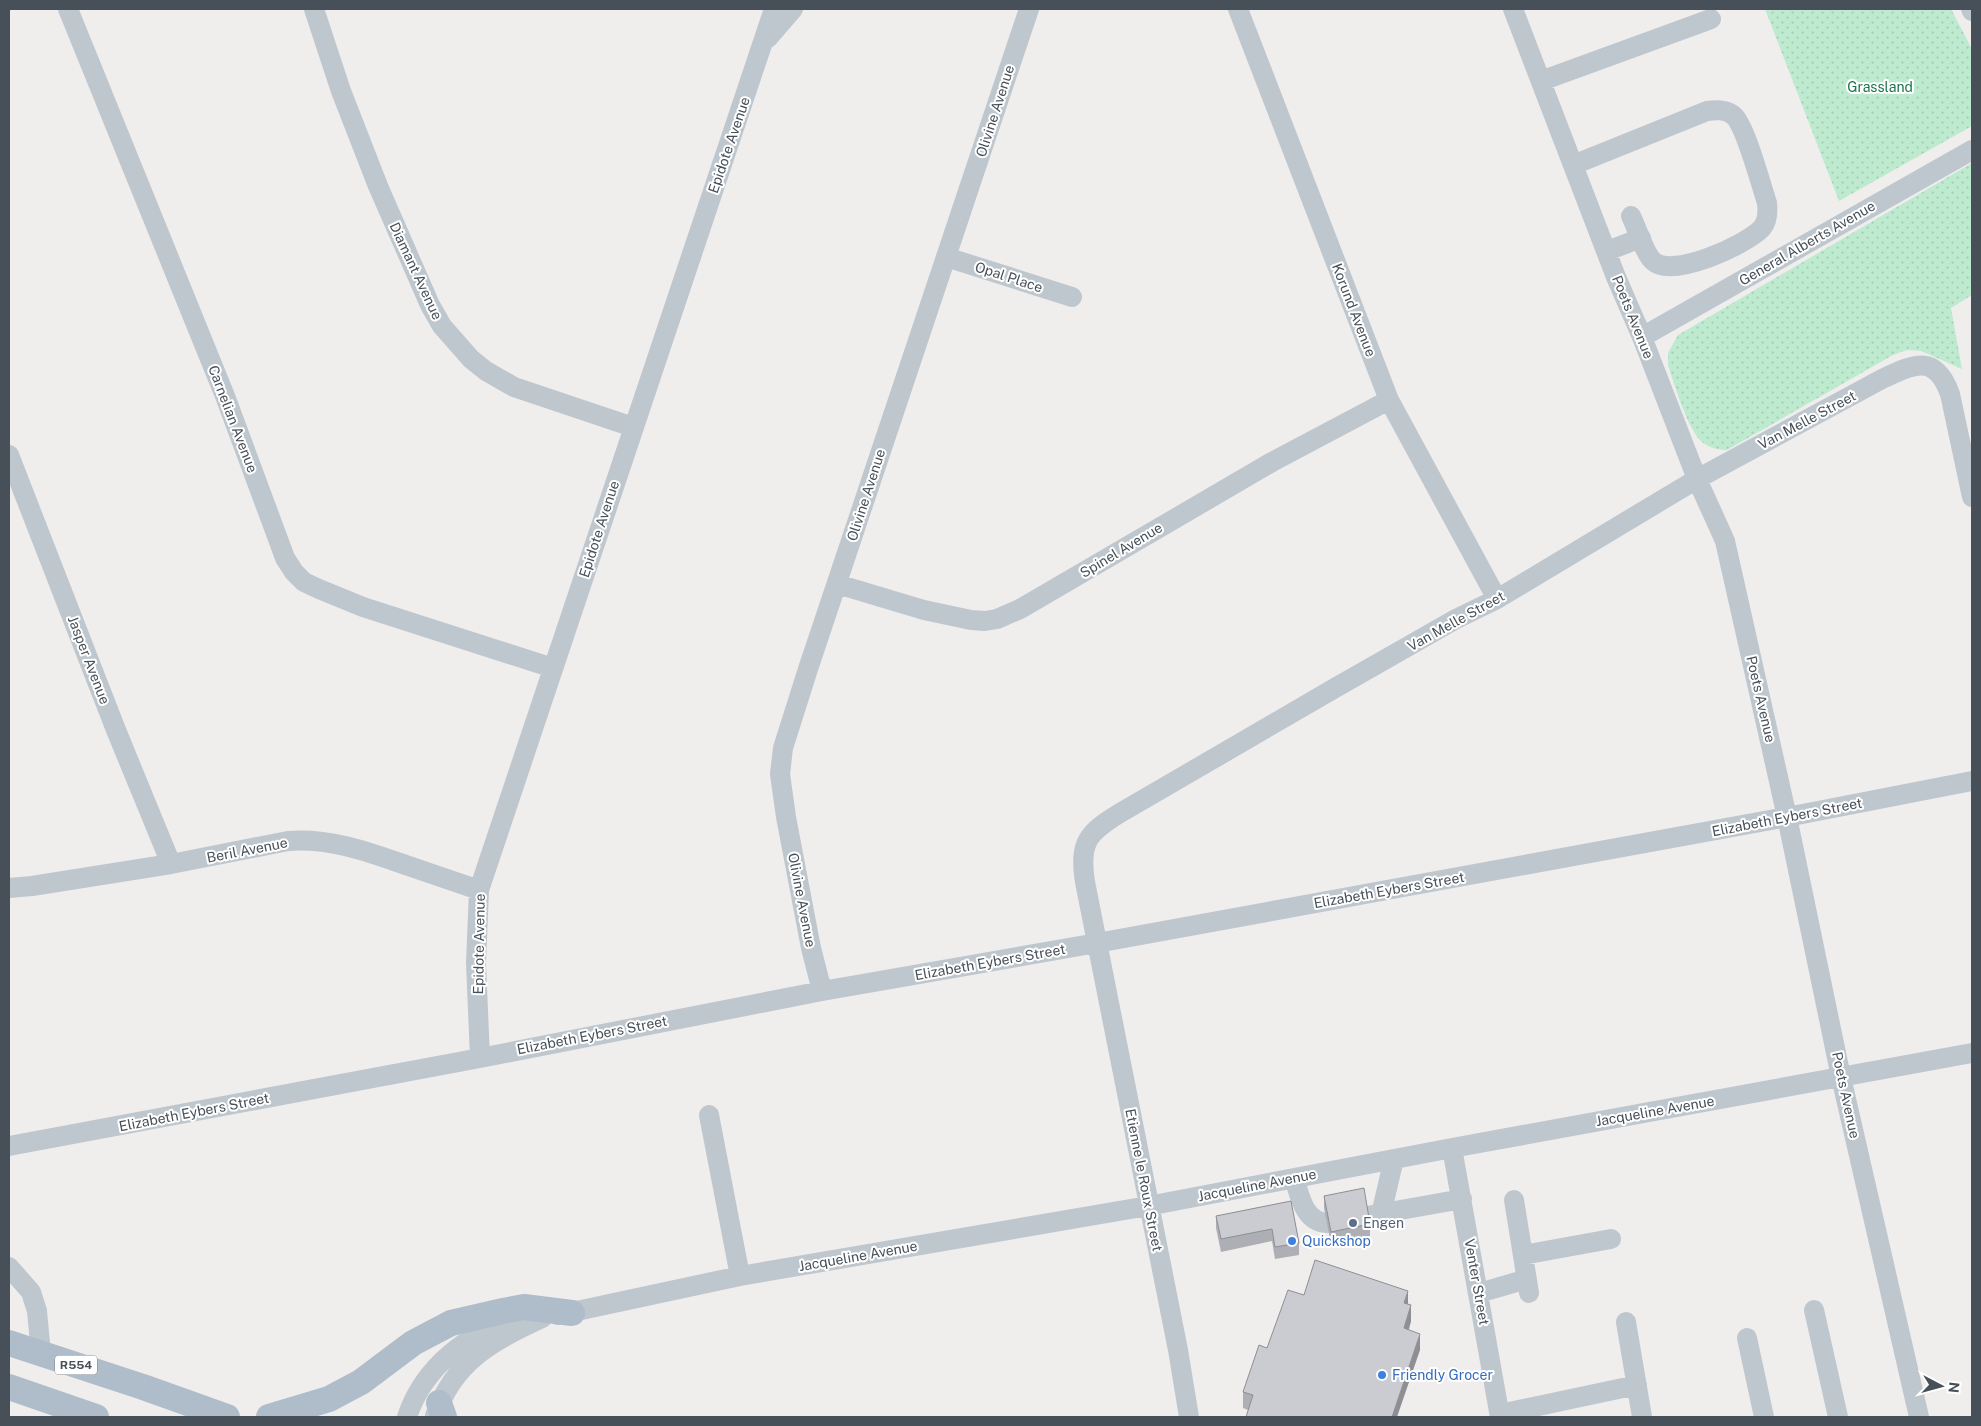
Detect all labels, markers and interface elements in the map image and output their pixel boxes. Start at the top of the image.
street label: Olivine Avenue [973,63,1017,159]
park label: Grassland [1847,79,1913,95]
street label: Epidote Avenue [705,95,753,195]
street label: General Alberts Avenue [1736,197,1878,289]
street label: Diamant Avenue [386,220,446,322]
street label: Opal Place [973,259,1045,295]
street label: Korund Avenue [1329,261,1379,359]
street label: Poets Avenue [1609,273,1657,361]
street label: Carnelian Avenue [205,363,261,475]
street label: Van Melle Street [1755,388,1859,452]
street label: Olivine Avenue [844,447,888,543]
street label: Epidote Avenue [576,479,622,579]
street label: Spinel Avenue [1077,519,1165,581]
street label: Van Melle Street [1405,588,1507,654]
street label: Jasper Avenue [65,614,113,707]
street label: Poets Avenue [1743,654,1779,744]
street label: Elizabeth Eybers Street [1711,795,1863,839]
street label: Beril Avenue [205,834,289,866]
street label: Olivine Avenue [785,851,819,949]
street label: Elizabeth Eybers Street [1312,869,1466,911]
street label: Epidote Avenue [470,893,488,995]
street label: Elizabeth Eybers Street [913,941,1067,983]
street label: Elizabeth Eybers Street [516,1013,668,1057]
street label: Poets Avenue [1829,1050,1863,1140]
street label: Elizabeth Eybers Street [118,1090,270,1134]
street label: Jacqueline Avenue [1594,1093,1716,1129]
street label: Etienne le Roux Street [1122,1107,1166,1253]
street label: Jacqueline Avenue [1196,1166,1318,1204]
place label: Engen [1363,1215,1404,1231]
marker: Engen [1347,1217,1359,1229]
place label: Quickshop [1302,1233,1371,1249]
marker: Quickshop [1286,1235,1298,1247]
street label: Jacqueline Avenue [797,1238,919,1274]
street label: Venter Street [1462,1238,1492,1326]
road number: R554 [55,1356,97,1374]
north arrow [1916,1361,1966,1411]
place label: Friendly Grocer [1392,1367,1493,1383]
marker: Friendly Grocer [1376,1369,1388,1381]
text: N [1945,1381,1962,1394]

